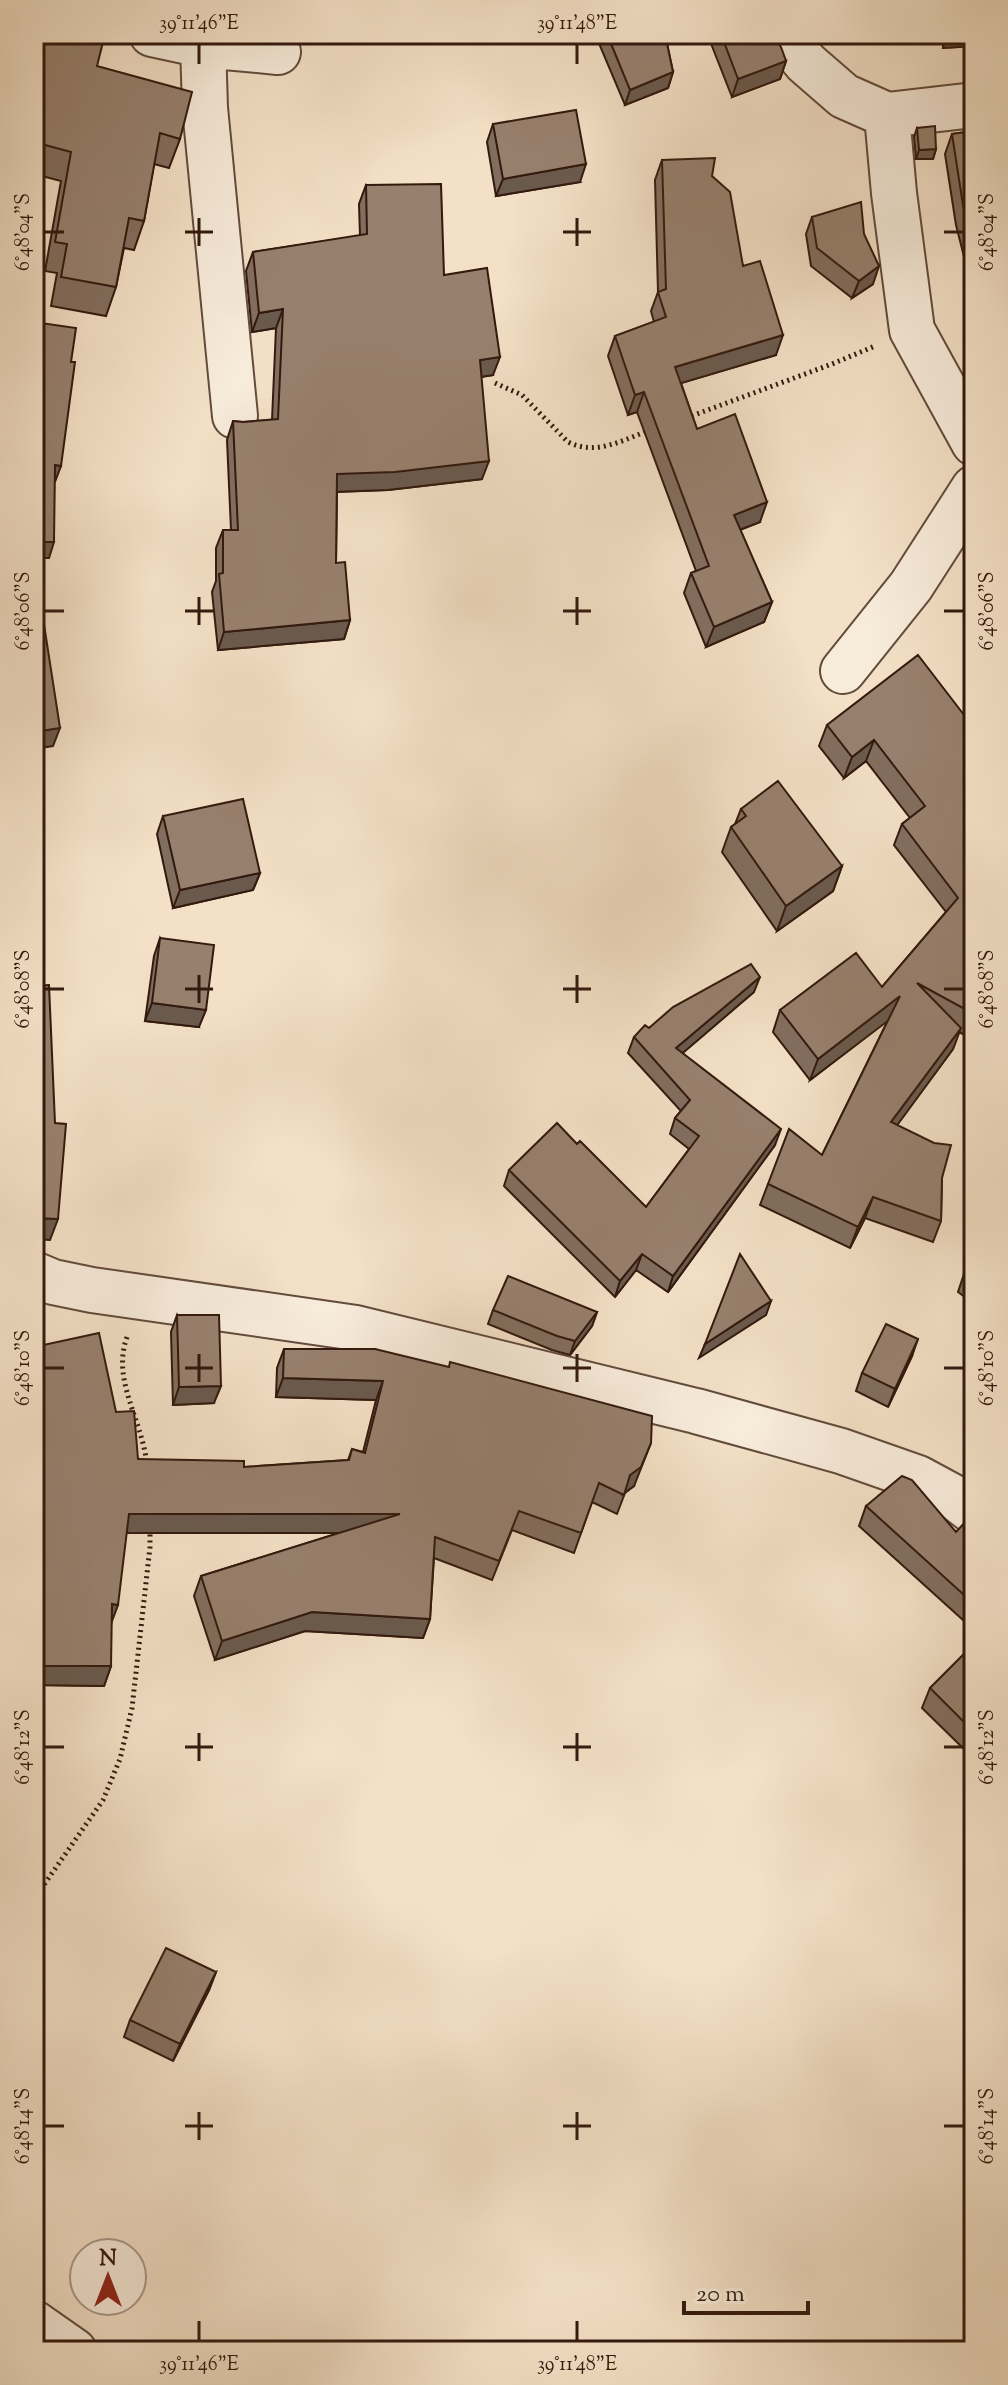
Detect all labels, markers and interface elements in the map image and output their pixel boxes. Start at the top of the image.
text: 39°11'46"E [159,10,239,39]
text: 39°11'48"E [537,10,617,39]
text: 6°48'04"S [10,193,39,271]
text: 6°48'04"S [974,193,1003,271]
text: 6°48'06"S [10,572,39,650]
text: 6°48'06"S [974,572,1003,650]
text: 6°48'08"S [10,949,39,1029]
text: 6°48'08"S [974,949,1003,1029]
text: 6°48'10"S [10,1330,39,1406]
text: 6°48'10"S [974,1330,1003,1406]
text: 6°48'12"S [10,1709,39,1785]
text: 6°48'12"S [974,1709,1003,1785]
text: 6°48'14"S [10,2088,39,2164]
text: 6°48'14"S [974,2088,1003,2164]
north arrow [68,2237,148,2317]
text: N [99,2244,117,2276]
scale bar [684,2265,808,2315]
text: 20 m [696,2278,745,2312]
text: 39°11'46"E [159,2351,239,2380]
text: 39°11'48"E [537,2351,617,2380]

